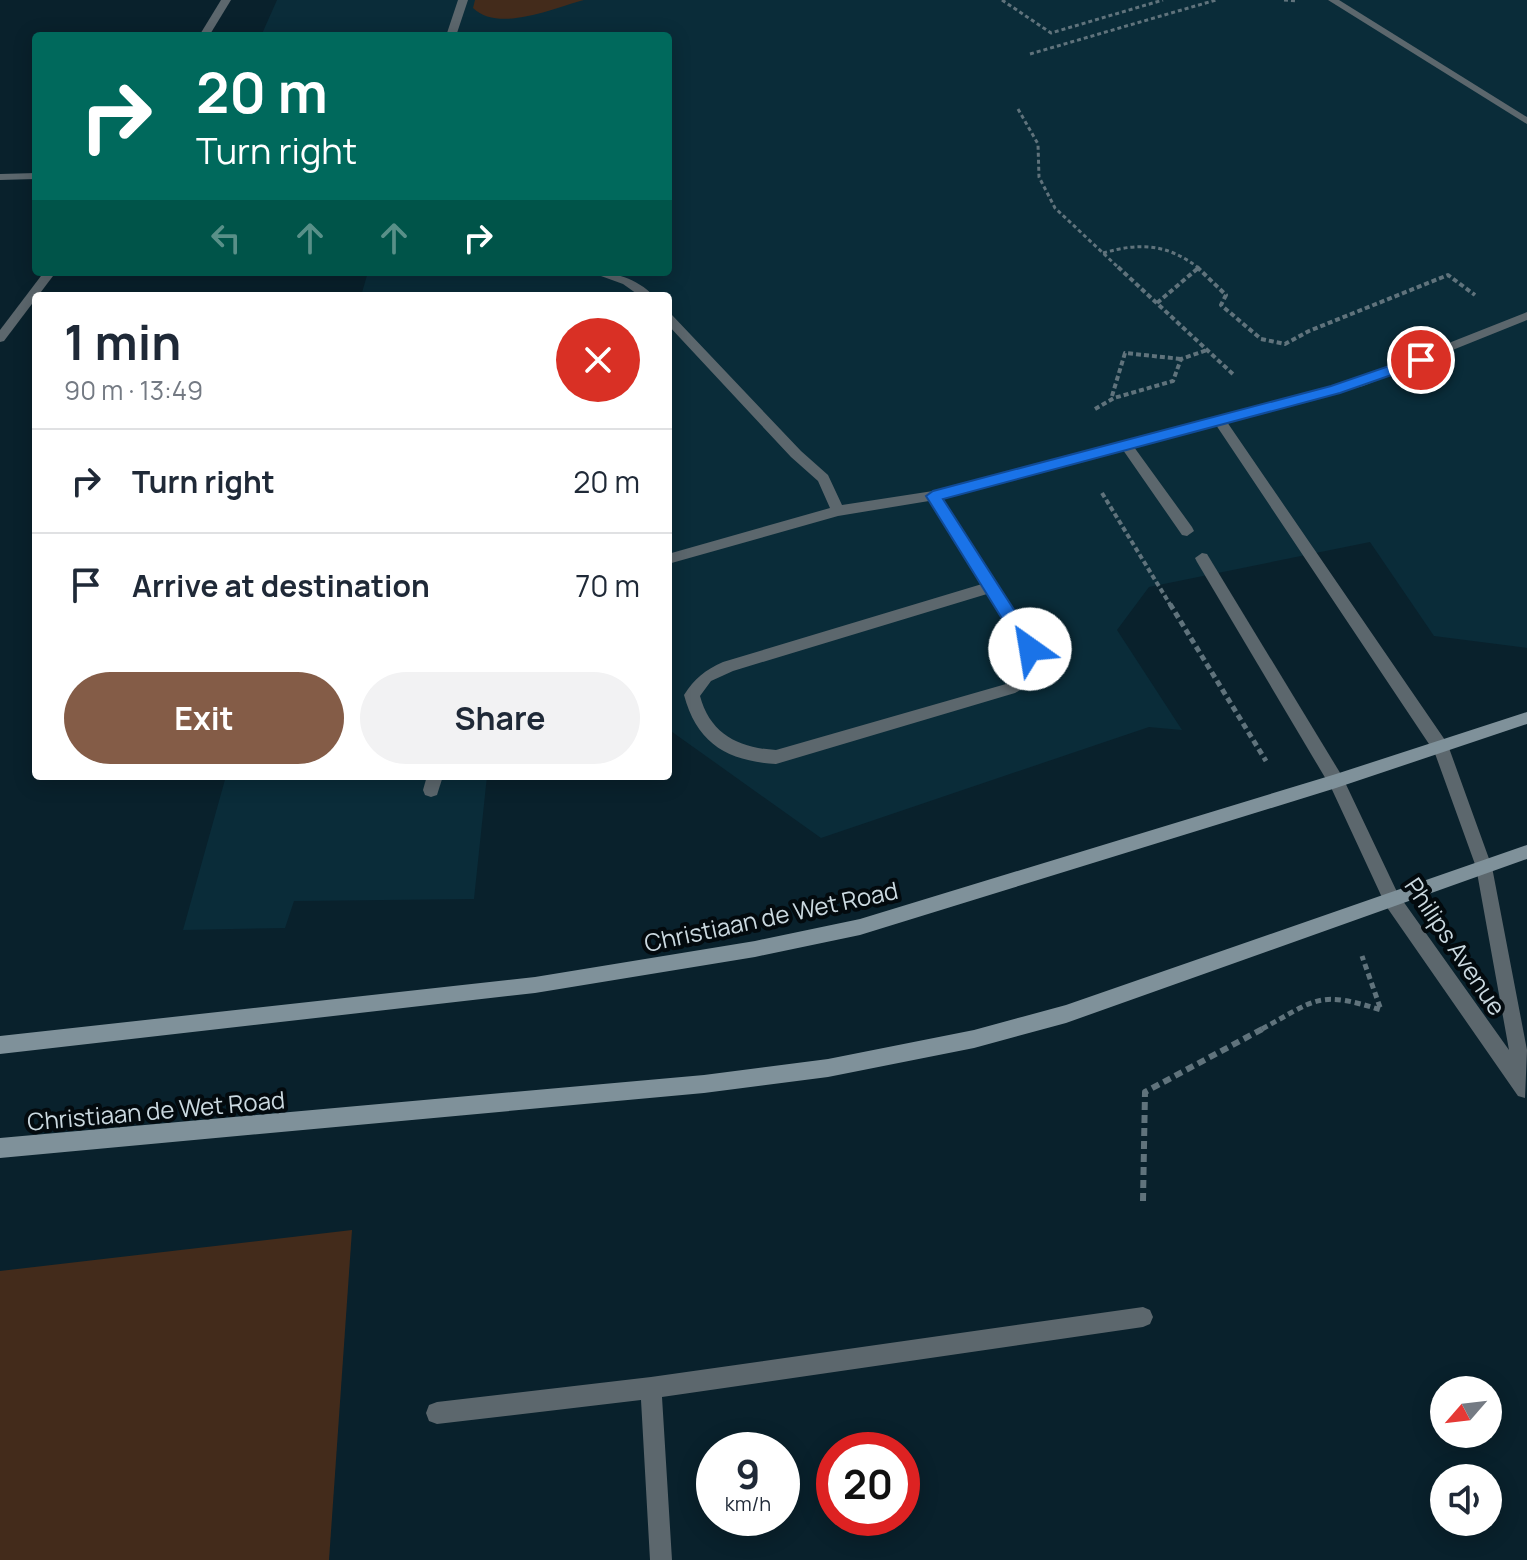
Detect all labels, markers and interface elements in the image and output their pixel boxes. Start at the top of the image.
text: 20 m [196,53,328,130]
icon: right [64,64,168,168]
text: Turn right [196,126,357,175]
icon: left [204,216,248,260]
icon: ahead [288,216,332,260]
icon: ahead [372,216,416,260]
icon: right [456,216,500,260]
text: 1 min [64,309,181,374]
button: close [556,318,640,402]
pin [1387,326,1455,394]
icon: arrive [1399,338,1443,382]
text: 90 m · 13:49 [64,372,203,408]
icon: right [64,459,108,503]
text: Turn right [132,461,275,502]
text: 20 m [573,461,640,502]
icon: arrive [64,563,108,607]
text: Arrive at destination [132,565,430,606]
text: 70 m [575,565,640,606]
position arrow [988,607,1072,691]
button: Exit [64,672,344,764]
button: Share [360,672,640,764]
street label: Philips Avenue [1398,871,1514,1021]
street label: Christiaan de Wet Road [641,873,901,959]
street label: Christiaan de Wet Road [26,1082,286,1138]
north arrow [1430,1376,1502,1448]
map controls [1430,1376,1502,1536]
speed limit sign: 20 [816,1432,920,1536]
text: 9 [736,1446,760,1501]
button: sound [1430,1464,1502,1536]
text: km/h [725,1490,771,1517]

